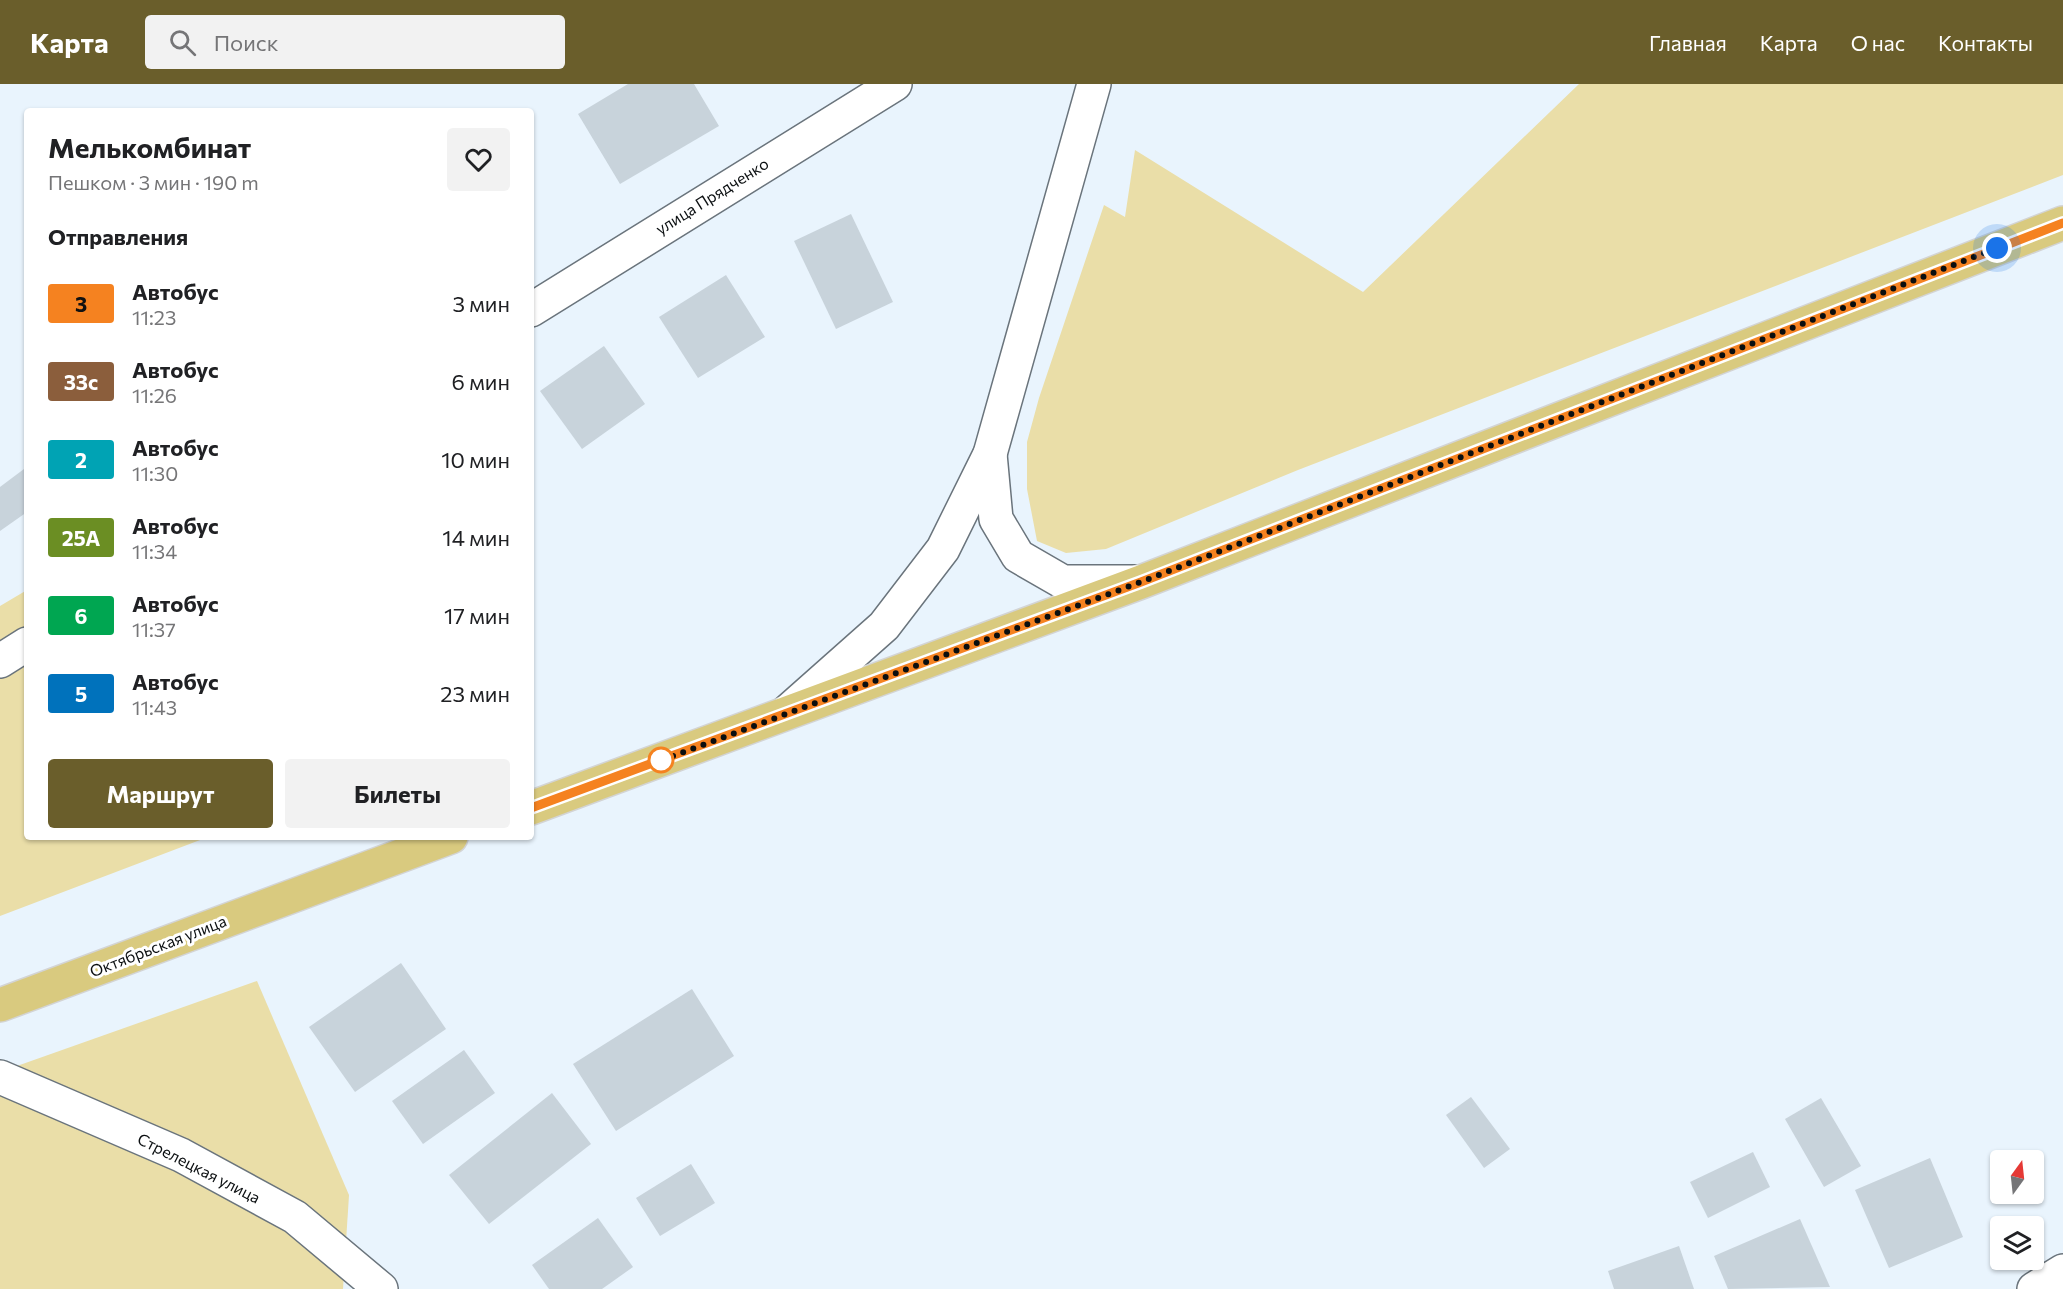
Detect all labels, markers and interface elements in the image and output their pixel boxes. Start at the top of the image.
search box [145,15,565,69]
text: Карта [30,25,109,59]
icon: search [166,26,199,59]
text: Поиск [214,29,278,56]
text: Главная [1649,30,1727,55]
text: Карта [1760,30,1818,55]
text: О нас [1851,30,1905,55]
text: Контакты [1938,30,2033,55]
button: heart [447,128,510,191]
text: Мелькомбинат [48,130,251,164]
street label: улица Прядченко [652,153,772,238]
text: Пешком · 3 мин · 190 m [48,170,259,194]
text: Отправления [48,223,188,250]
your location [1982,233,2012,263]
text: Автобус [132,278,219,305]
text: 3 мин [452,290,510,317]
text: 3 [75,291,87,316]
text: 11:23 [132,305,176,329]
text: Автобус [132,356,219,383]
text: 6 мин [452,368,510,395]
text: 33с [64,369,98,394]
text: 11:26 [132,383,177,407]
text: Автобус [132,434,219,461]
text: 10 мин [441,446,510,473]
text: 2 [75,447,87,472]
text: 11:30 [132,461,178,485]
text: Автобус [132,512,219,539]
text: 14 мин [442,524,510,551]
text: 25А [62,525,100,550]
text: 11:34 [132,539,177,563]
text: Автобус [132,590,219,617]
text: 17 мин [444,602,510,629]
text: 6 [75,603,87,628]
text: 11:37 [132,617,176,641]
text: Автобус [132,668,219,695]
text: 23 мин [440,680,510,707]
text: 5 [75,681,87,706]
text: 11:43 [132,695,177,719]
unlabelled marker [648,747,674,773]
button: Маршрут [48,759,273,828]
button: Билеты [285,759,510,828]
street label: Октябрьская улица [87,911,229,980]
street label: Стрелецкая улица [135,1128,264,1207]
north arrow [1990,1150,2044,1204]
map controls [1990,1150,2044,1270]
button: layers [1990,1216,2044,1270]

